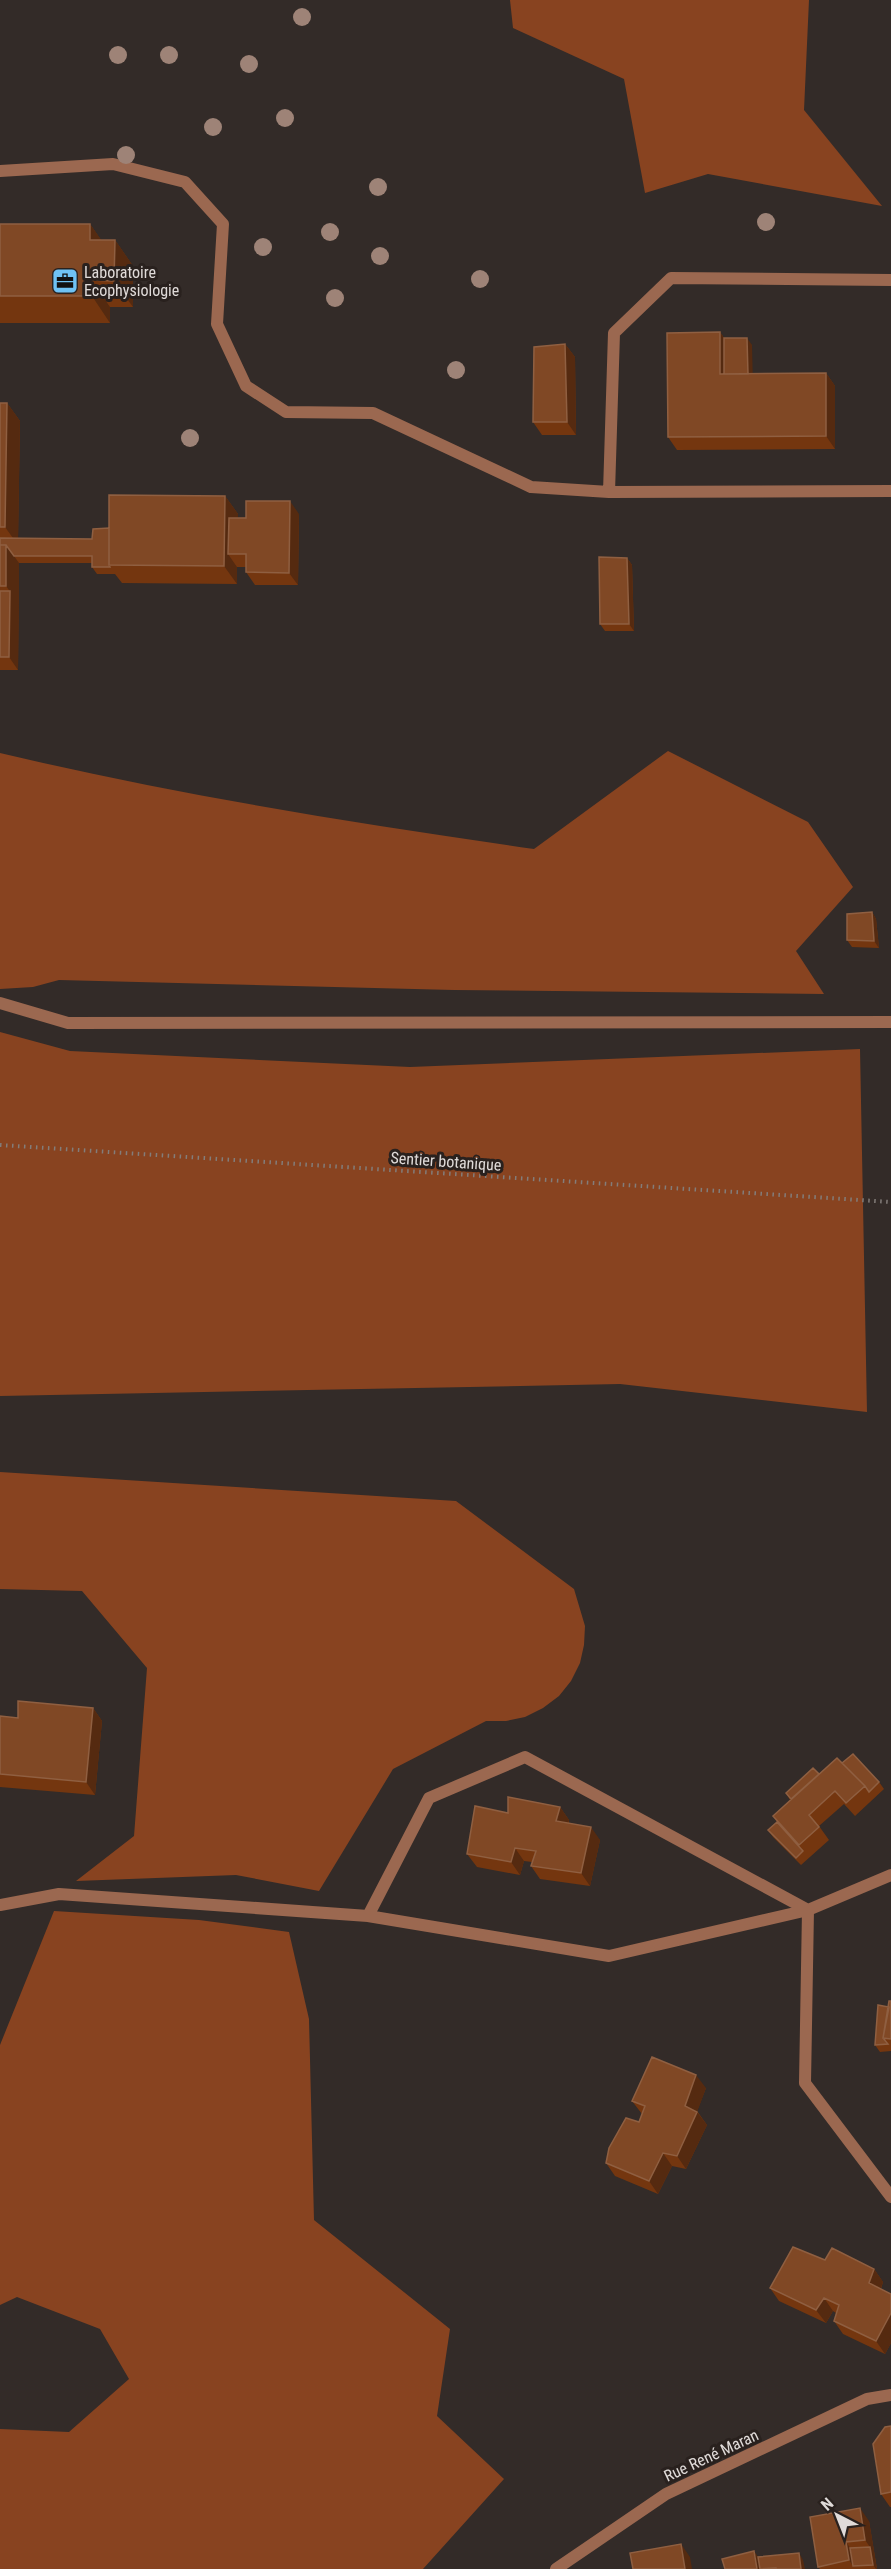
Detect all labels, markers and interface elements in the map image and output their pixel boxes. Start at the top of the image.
place label: Laboratoire Ecophysiologie [84,263,179,300]
office icon: Laboratoire Ecophysiologie [50,266,80,296]
street label: Sentier botanique [390,1148,502,1175]
street label: Rue René Maran [661,2425,761,2486]
north arrow [807,2485,867,2545]
text: N [817,2494,837,2515]

